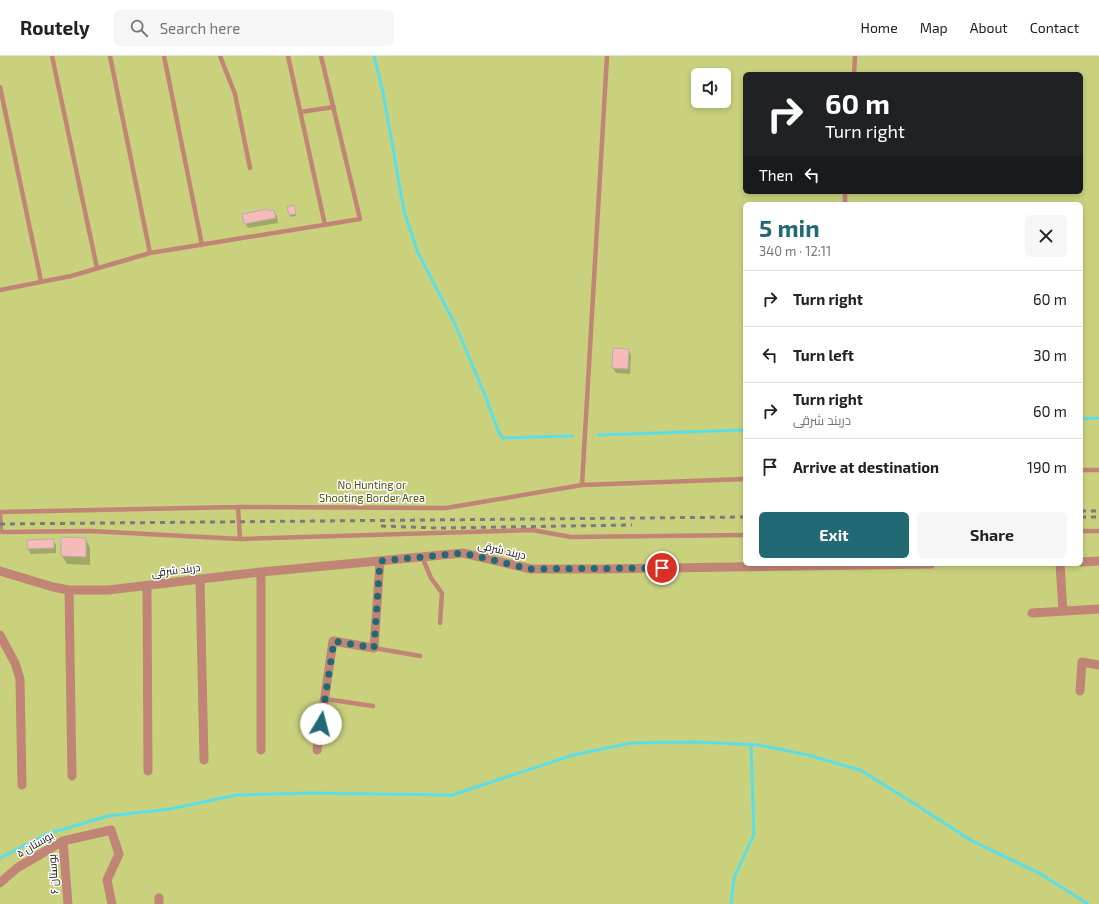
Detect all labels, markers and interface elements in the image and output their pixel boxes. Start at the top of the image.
search box [114,10,394,46]
text: Routely [20,16,90,39]
icon: search [128,17,150,39]
text: Search here [160,19,240,37]
text: Home [861,19,898,36]
text: Map [920,19,948,36]
text: About [970,19,1008,36]
text: Contact [1030,19,1079,36]
map controls [691,68,731,108]
button: sound [691,68,731,108]
text: 60 m [825,86,890,120]
icon: right [759,88,811,140]
text: Turn right [825,120,905,142]
icon: left [801,164,823,186]
text: Then [759,166,793,184]
text: 5 min [759,213,820,242]
button: close [1025,215,1067,257]
text: 340 m · 12:11 [759,243,831,259]
icon: right [759,288,781,310]
text: Turn right [793,290,863,308]
text: 60 m [1033,290,1067,308]
icon: left [759,344,781,366]
text: Turn left [793,346,854,364]
text: 30 m [1033,346,1067,364]
text: Turn right [793,390,863,408]
icon: right [759,400,781,422]
text: 60 m [1033,402,1067,420]
text: دربند شرقی [793,412,851,428]
icon: arrive [759,456,781,478]
text: Arrive at destination [793,458,939,476]
text: 190 m [1027,458,1067,476]
park label: No Hunting or Shooting Border Area [319,478,425,504]
button: Exit [759,512,909,558]
button: Share [917,512,1067,558]
street label: دربند شرقی [476,538,528,562]
pin [645,551,679,585]
icon: arrive [651,557,673,579]
street label: دربند شرقی [151,560,201,580]
position arrow [300,703,342,745]
street label: بوستان ۵ [14,828,56,860]
street label: بوستان ۶ [45,854,61,894]

